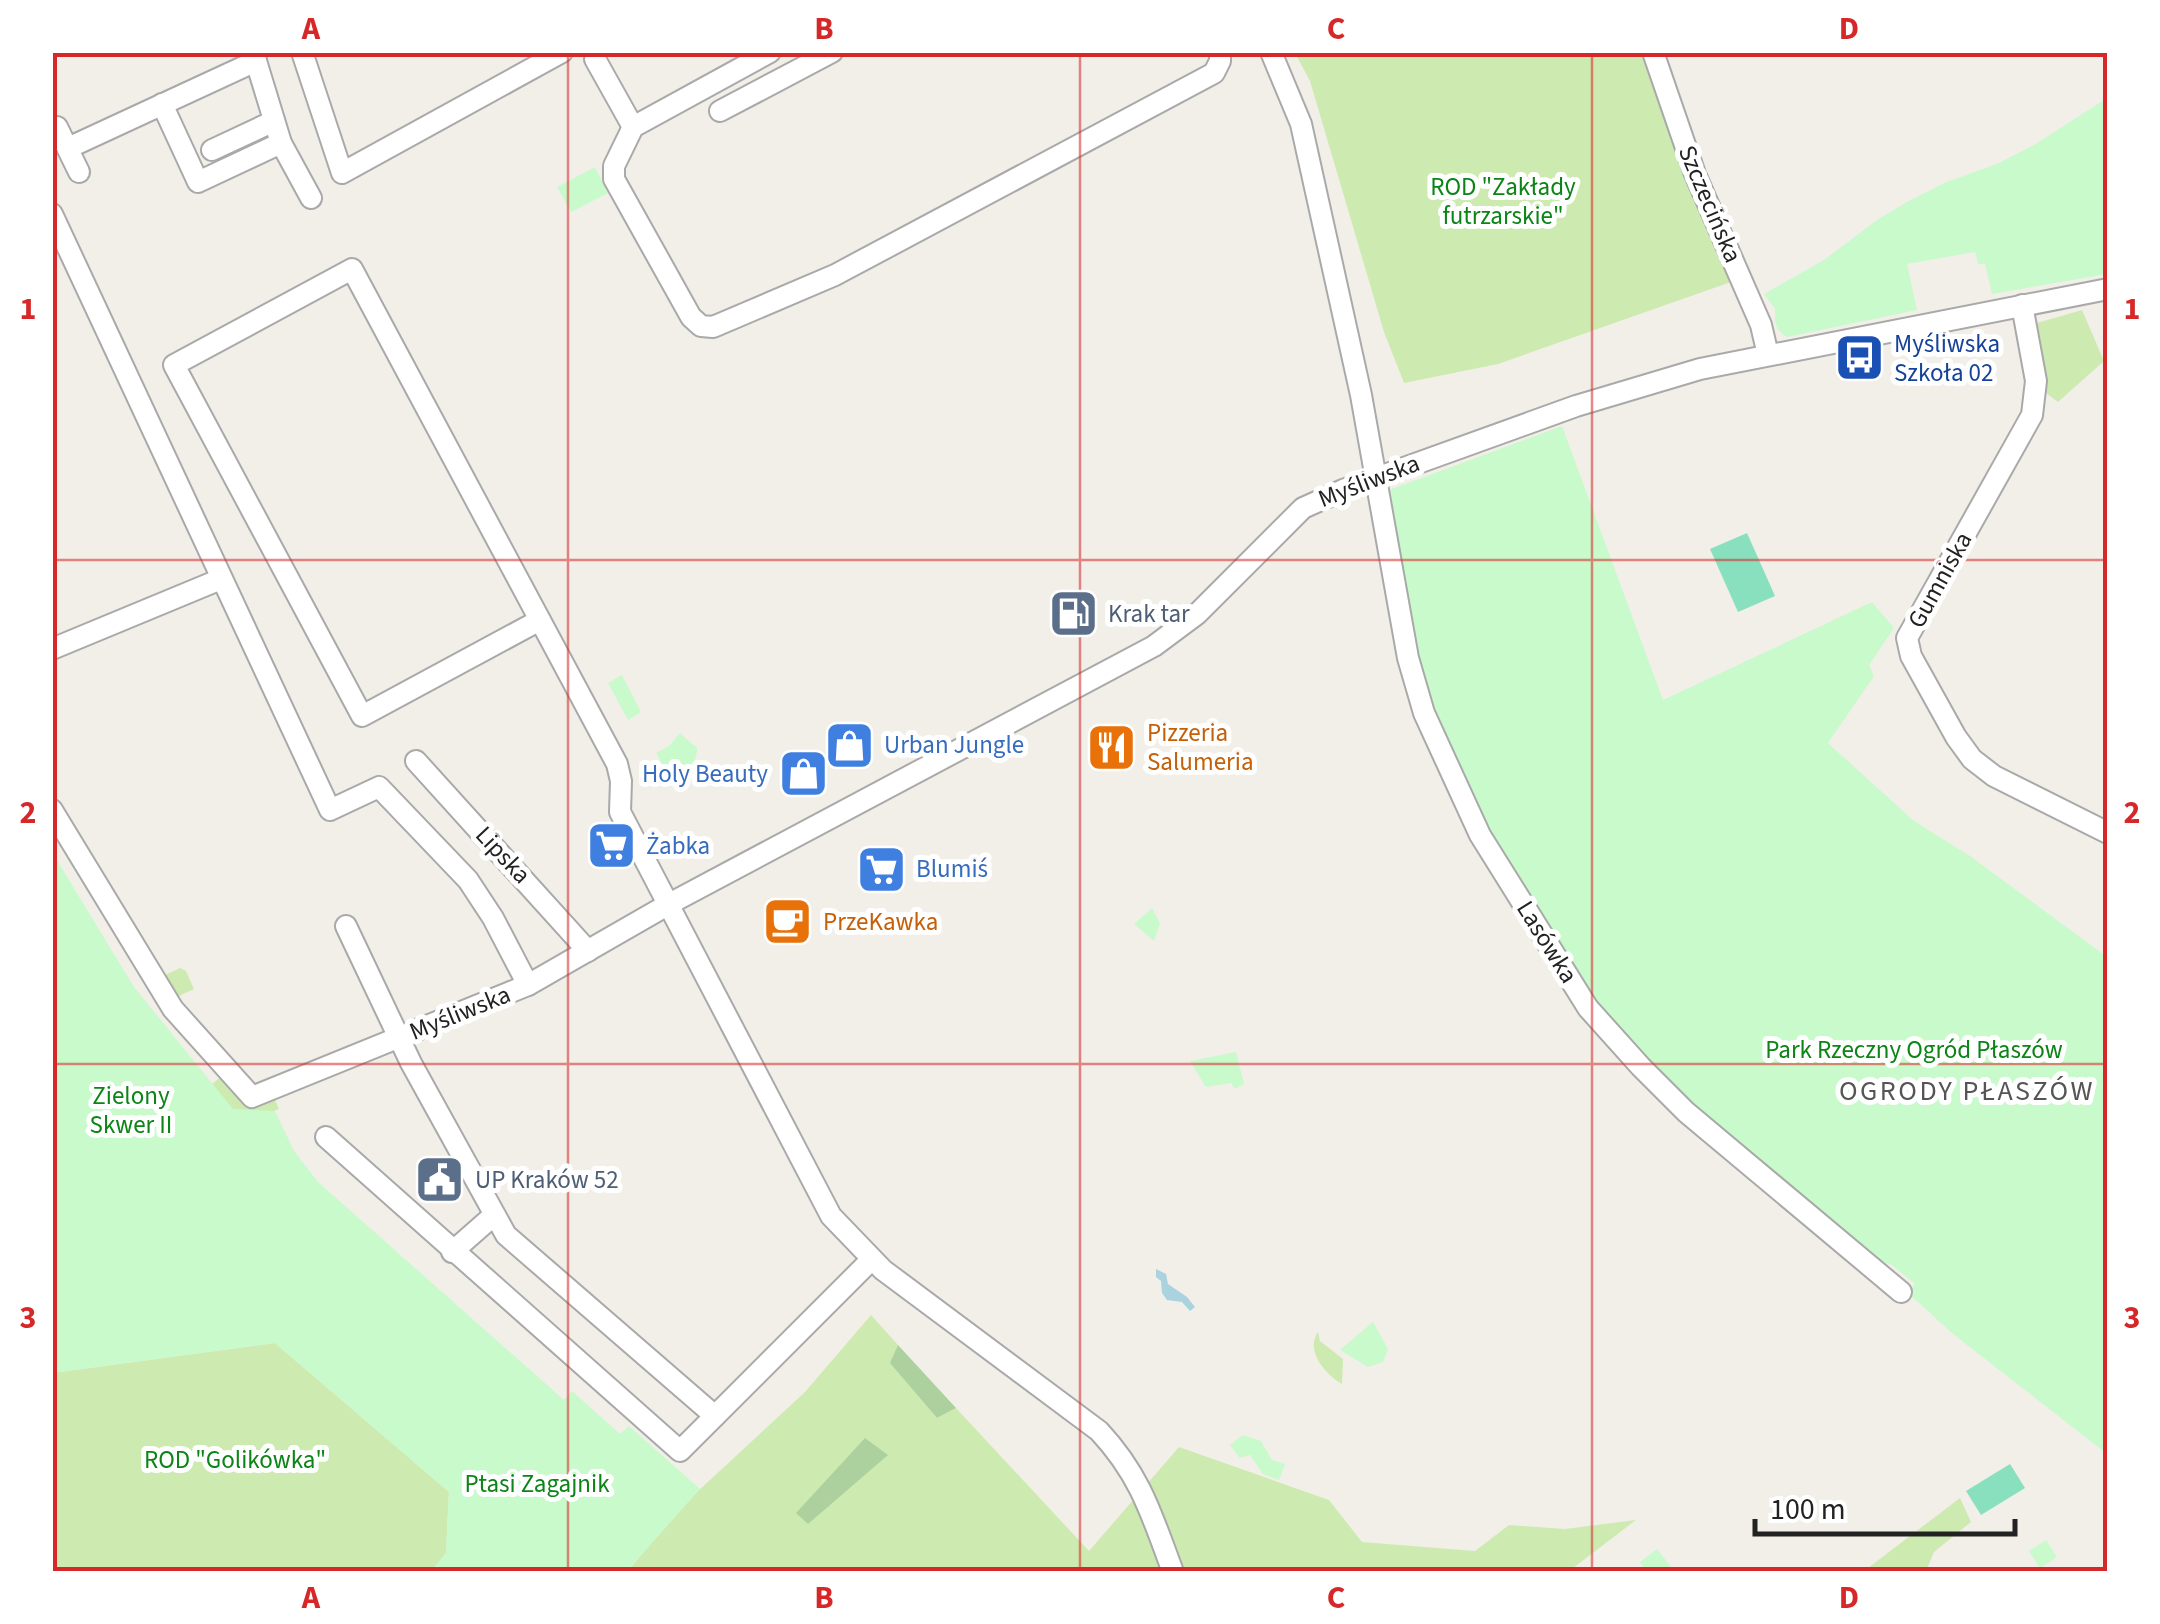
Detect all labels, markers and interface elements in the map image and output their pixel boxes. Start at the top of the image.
text: A [301,6,321,52]
text: B [814,6,834,52]
text: C [1327,6,1345,52]
text: D [1839,6,1859,52]
street label: Szczecińska [1669,140,1751,268]
park label: ROD "Zakłady futrzarskie" [1430,169,1576,234]
text: 1 [20,286,36,332]
text: 1 [2124,286,2140,332]
place label: Myśliwska Szkoła 02 [1894,326,2000,391]
bus stop icon: Myśliwska Szkoła 02 [1833,332,1885,384]
street label: Myśliwska [1313,445,1425,517]
street label: Gumniska [1899,525,1981,635]
fuel station icon: Krak tar [1047,588,1099,640]
place label: Krak tar [1108,596,1190,632]
place label: Pizzeria Salumeria [1147,715,1253,780]
shop icon: Urban Jungle [823,719,875,771]
restaurant icon: Pizzeria Salumeria [1086,721,1138,773]
place label: Urban Jungle [884,727,1024,763]
shop icon: Holy Beauty [777,748,829,800]
place label: Holy Beauty [642,756,768,792]
text: 2 [20,790,36,836]
text: 2 [2124,790,2140,836]
street label: Lipska [467,818,539,892]
supermarket icon: Żabka [585,820,637,872]
place label: Żabka [646,828,710,864]
supermarket icon: Blumiś [855,843,907,895]
place label: Blumiś [916,851,988,887]
street label: Lasówka [1508,894,1586,990]
cafe icon: PrzeKawka [762,896,814,948]
place label: PrzeKawka [823,904,938,940]
street label: Myśliwska [404,976,516,1050]
park label: Park Rzeczny Ogród Płaszów [1765,1032,2063,1068]
district label: OGRODY PŁASZÓW [1839,1071,2095,1111]
park label: Zielony Skwer II [90,1078,172,1143]
public building icon: UP Kraków 52 [414,1154,466,1206]
place label: UP Kraków 52 [475,1162,619,1198]
text: 3 [20,1295,36,1341]
text: 3 [2124,1295,2140,1341]
park label: ROD "Golikówka" [144,1442,326,1478]
park label: Ptasi Zagajnik [464,1466,610,1502]
scale bar [1755,1474,2015,1536]
text: 100 m [1770,1488,1846,1531]
text: A [301,1575,321,1621]
text: B [814,1575,834,1621]
text: C [1327,1575,1345,1621]
text: D [1839,1575,1859,1621]

